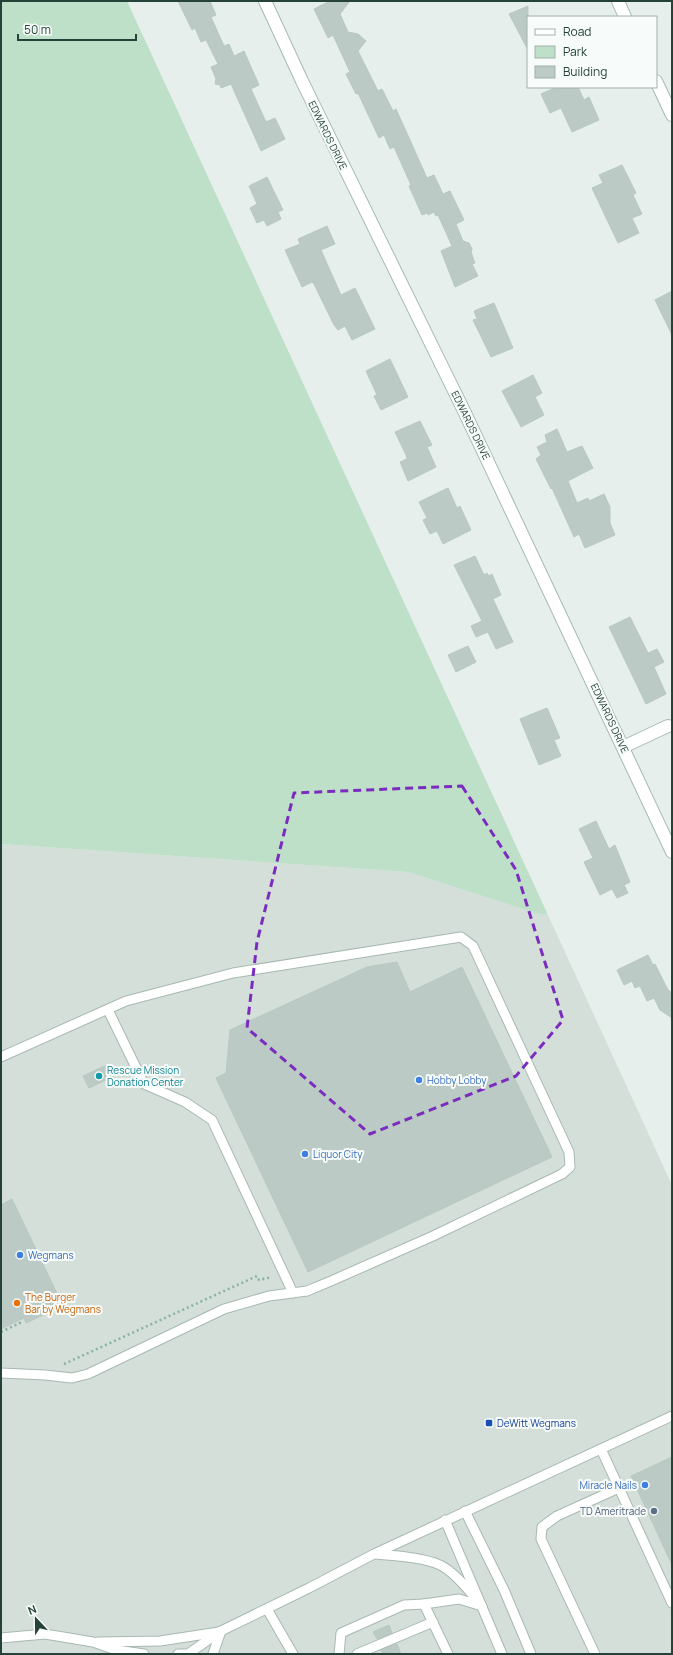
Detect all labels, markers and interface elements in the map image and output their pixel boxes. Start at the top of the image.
scale bar [18,16,136,42]
legend [527,16,657,88]
text: 50 m [24,21,51,38]
text: Road [563,23,591,40]
text: Park [563,43,588,60]
text: Building [563,63,607,80]
street label: EDWARDS DRIVE [305,98,351,172]
street label: EDWARDS DRIVE [448,388,494,462]
street label: EDWARDS DRIVE [588,681,632,755]
place label: Rescue Mission Donation Center [107,1063,184,1089]
marker: Rescue Mission Donation Center [94,1071,104,1081]
place label: Hobby Lobby [427,1073,487,1087]
marker: Hobby Lobby [414,1075,424,1085]
place label: Liquor City [313,1147,363,1161]
marker: Liquor City [300,1149,310,1159]
place label: Wegmans [28,1248,74,1262]
marker: Wegmans [15,1250,25,1260]
place label: The Burger Bar by Wegmans [25,1290,101,1316]
marker: The Burger Bar by Wegmans [12,1298,22,1308]
place label: DeWitt Wegmans [497,1416,576,1430]
marker: DeWitt Wegmans [484,1418,494,1428]
place label: Miracle Nails [579,1478,637,1492]
marker: Miracle Nails [640,1480,650,1490]
place label: TD Ameritrade [580,1504,646,1518]
marker: TD Ameritrade [649,1506,659,1516]
north arrow [16,1599,56,1639]
text: N [26,1601,39,1618]

